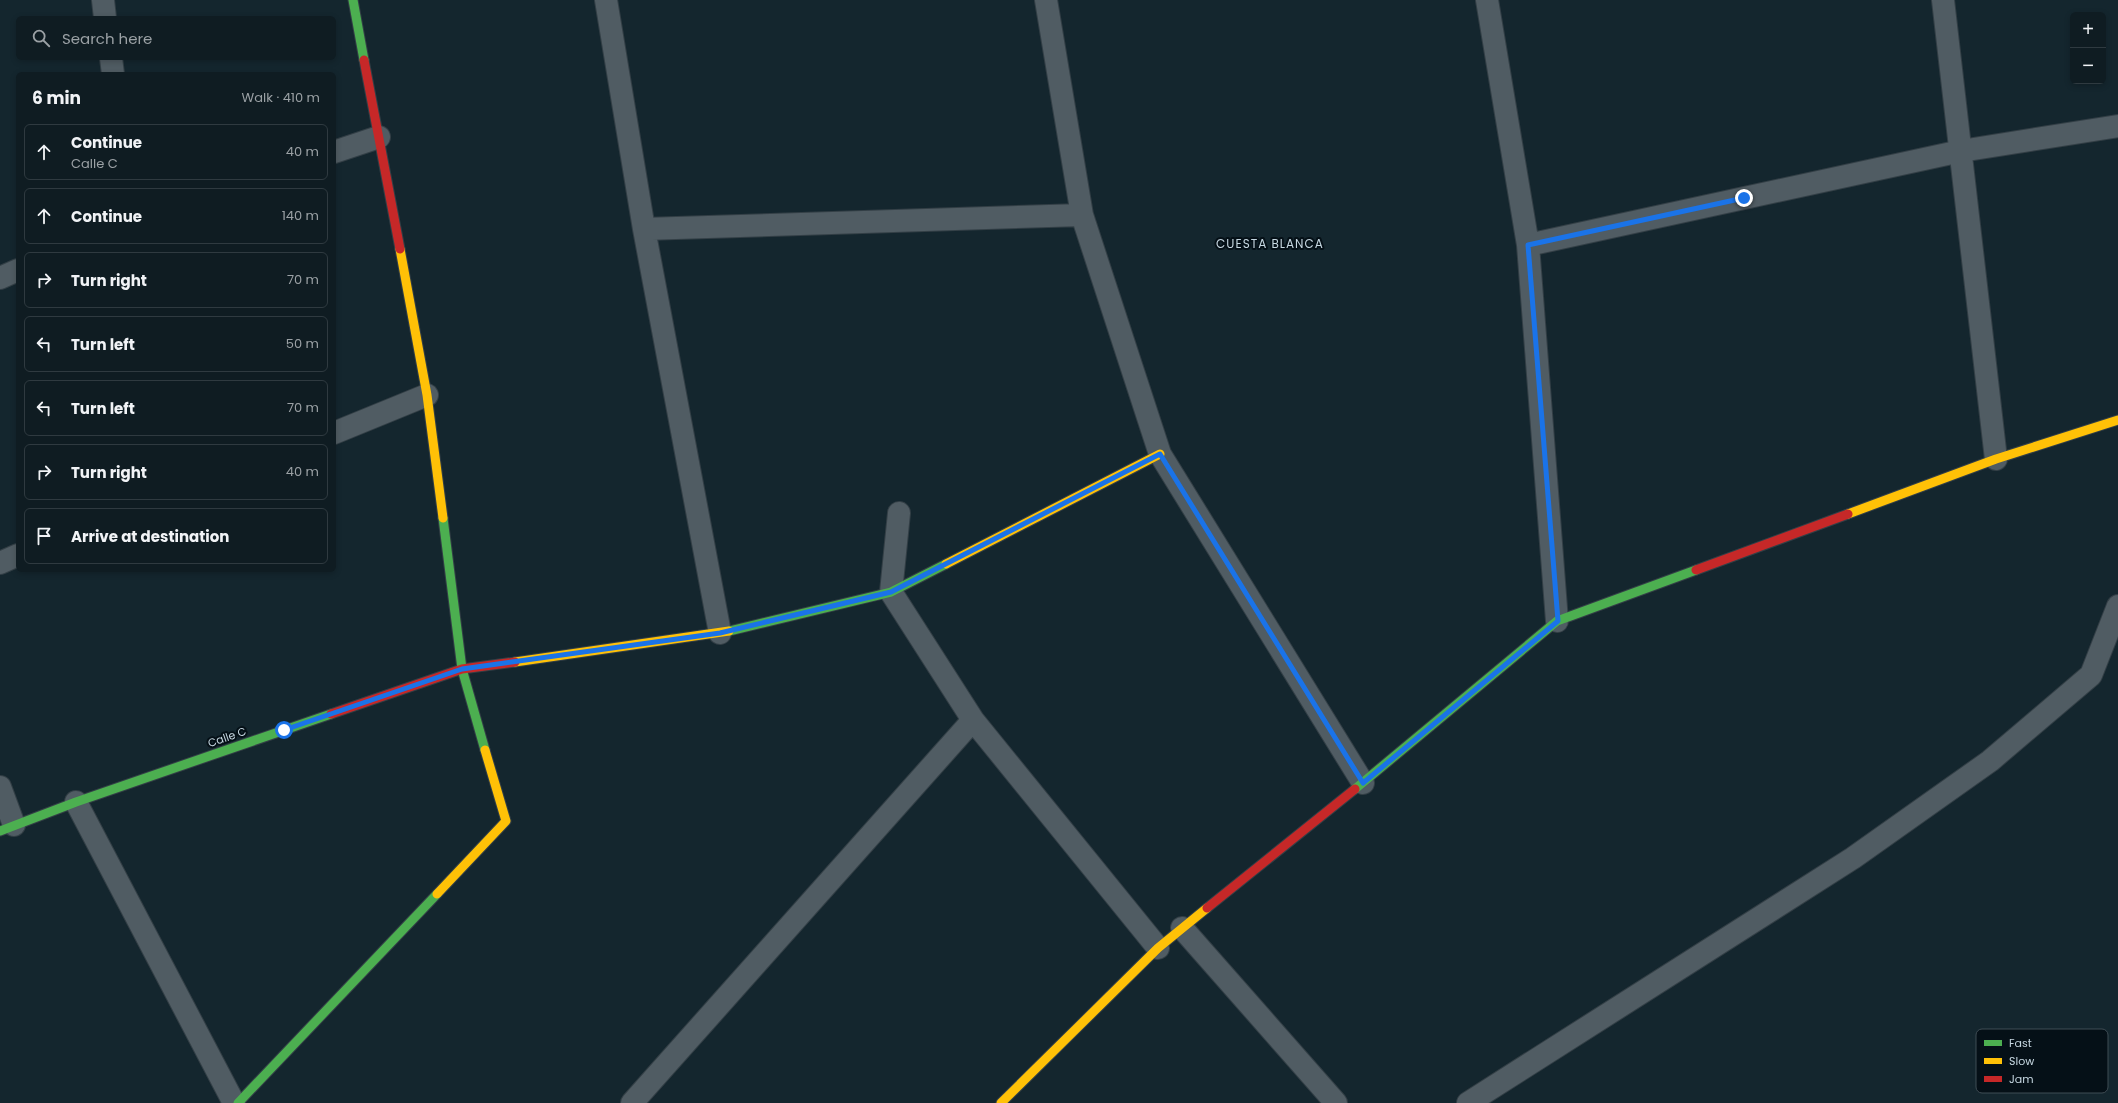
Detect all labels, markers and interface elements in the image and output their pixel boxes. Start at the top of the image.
map controls [2070,12,2106,84]
button: + [2070,12,2106,48]
search box [16,16,336,60]
icon: search [30,27,52,49]
text: Search here [62,28,152,49]
button: − [2070,48,2106,84]
text: 6 min [32,86,81,110]
text: Walk · 410 m [242,88,320,107]
text: Continue [71,132,142,153]
icon: ahead [33,141,55,163]
text: 40 m [286,142,319,161]
text: Calle C [71,154,118,173]
route end [1735,189,1753,207]
icon: ahead [33,205,55,227]
text: Continue [71,206,142,227]
text: 140 m [282,206,319,225]
district label: CUESTA BLANCA [1216,235,1324,252]
icon: right [33,269,55,291]
text: Turn right [71,270,147,291]
text: 70 m [287,270,319,289]
icon: left [33,333,55,355]
text: Turn left [71,334,135,355]
text: 50 m [286,334,319,353]
icon: left [33,397,55,419]
text: Turn left [71,398,135,419]
text: 70 m [287,398,319,417]
icon: right [33,461,55,483]
text: Turn right [71,462,147,483]
text: 40 m [286,462,319,481]
icon: arrive [33,525,55,547]
text: Arrive at destination [71,526,229,547]
route start [275,721,293,739]
street label: Calle C [206,723,248,751]
legend [1976,1029,2108,1093]
text: Fast [2009,1035,2032,1051]
text: Slow [2009,1053,2034,1069]
text: Jam [2009,1071,2034,1087]

